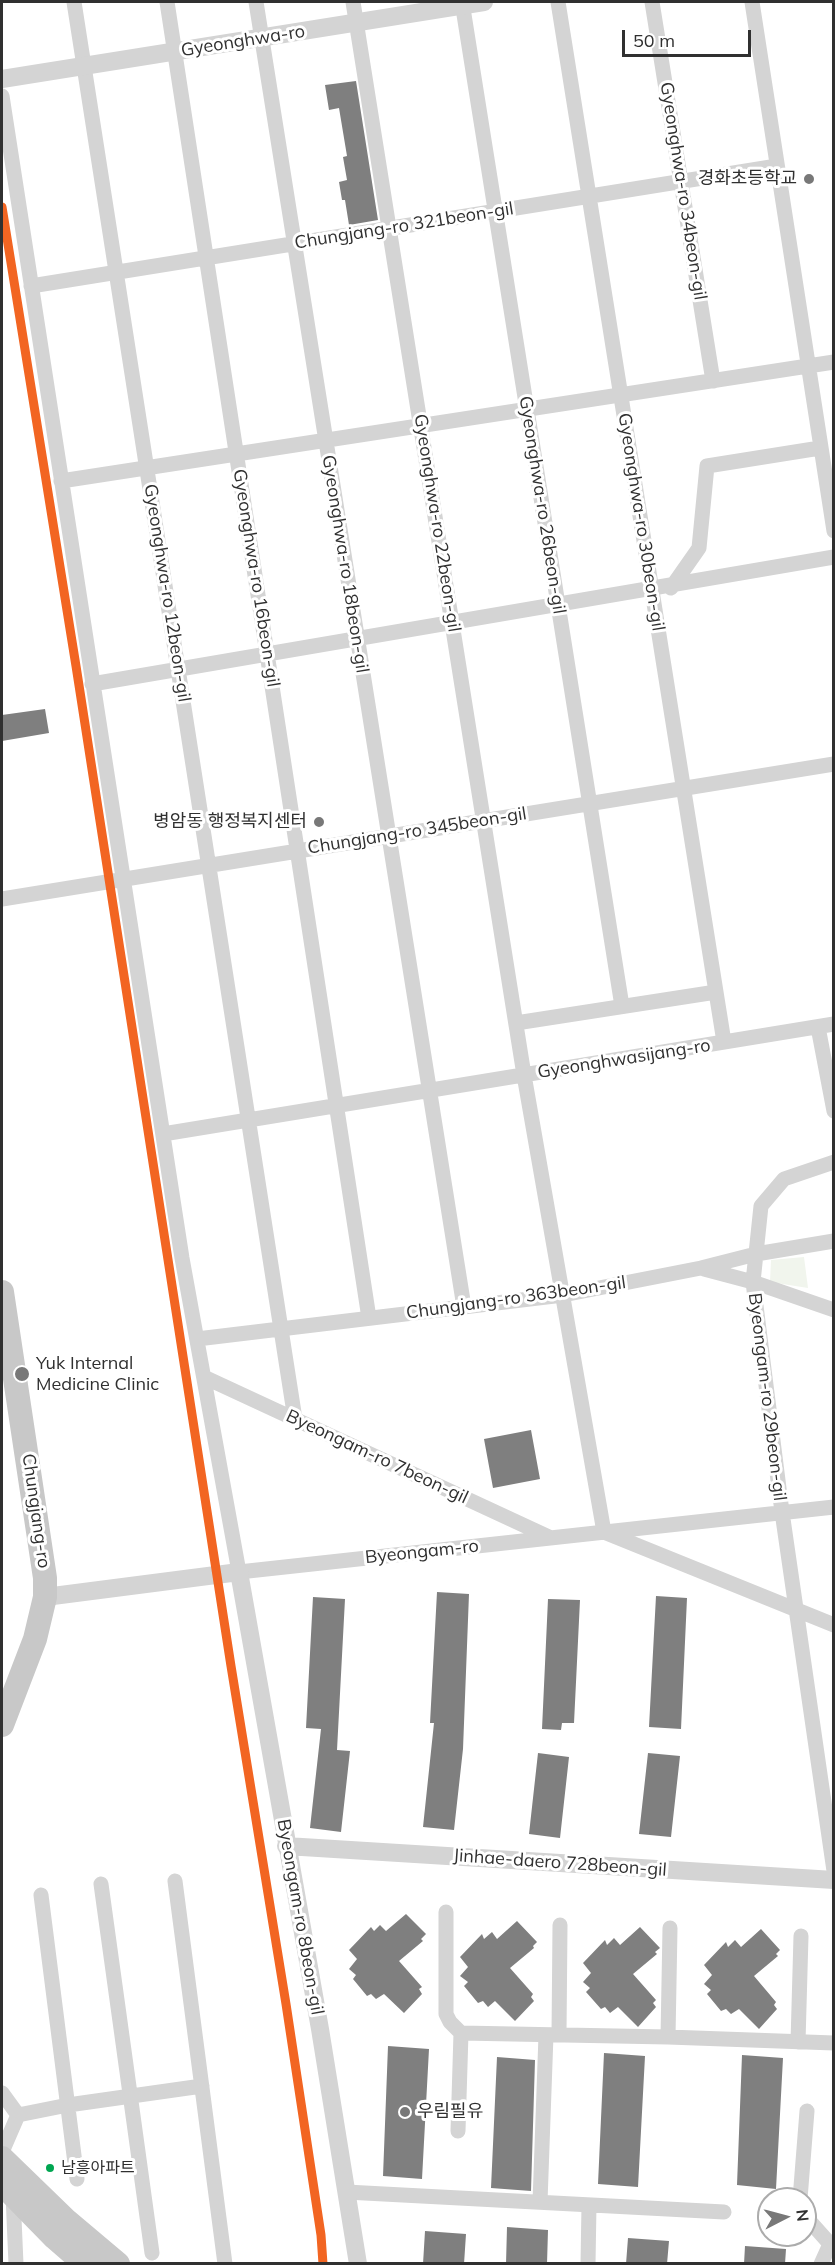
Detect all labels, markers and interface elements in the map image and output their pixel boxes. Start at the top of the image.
scale bar [625,18,754,56]
street label: Gyeonghwa-ro [179,21,307,61]
text: 50 m [633,29,675,52]
street label: Gyeonghwa-ro 34beon-gil [655,81,711,301]
place label: 경화초등학교 [698,168,797,190]
marker: 경화초등학교 [802,172,816,186]
street label: Chungjang-ro 321beon-gil [293,198,515,254]
street label: Gyeonghwa-ro 26beon-gil [514,395,570,615]
street label: Gyeonghwa-ro 30beon-gil [613,412,669,632]
street label: Gyeonghwa-ro 22beon-gil [409,413,465,633]
street label: Gyeonghwa-ro 18beon-gil [317,454,373,674]
street label: Gyeonghwa-ro 16beon-gil [228,468,284,688]
street label: Gyeonghwa-ro 12beon-gil [139,483,195,703]
street label: Chungjang-ro 345beon-gil [306,803,528,859]
place label: 병암동 행정복지센터 [153,811,307,833]
marker: 병암동 행정복지센터 [312,815,326,829]
street label: Gyeonghwasijang-ro [536,1035,712,1083]
street label: Chungjang-ro 363beon-gil [405,1272,627,1324]
street label: Byeongam-ro 29beon-gil [744,1292,790,1502]
place label: Yuk Internal Medicine Clinic [36,1353,159,1396]
marker: Yuk Internal Medicine Clinic [13,1365,31,1383]
street label: Byeongam-ro 7beon-gil [283,1405,471,1509]
street label: Chungjang-ro [17,1452,55,1570]
street label: Byeongam-ro [364,1535,480,1569]
street label: Byeongam-ro 8beon-gil [272,1817,328,2017]
street label: Jinhae-daero 728beon-gil [452,1845,668,1881]
place label: 우림필유 [417,2101,483,2123]
marker: 우림필유 [398,2105,412,2119]
place label: 남흥아파트 [61,2158,135,2178]
marker: 남흥아파트 [44,2162,56,2174]
north arrow [757,2187,817,2247]
text: N [792,2208,813,2222]

